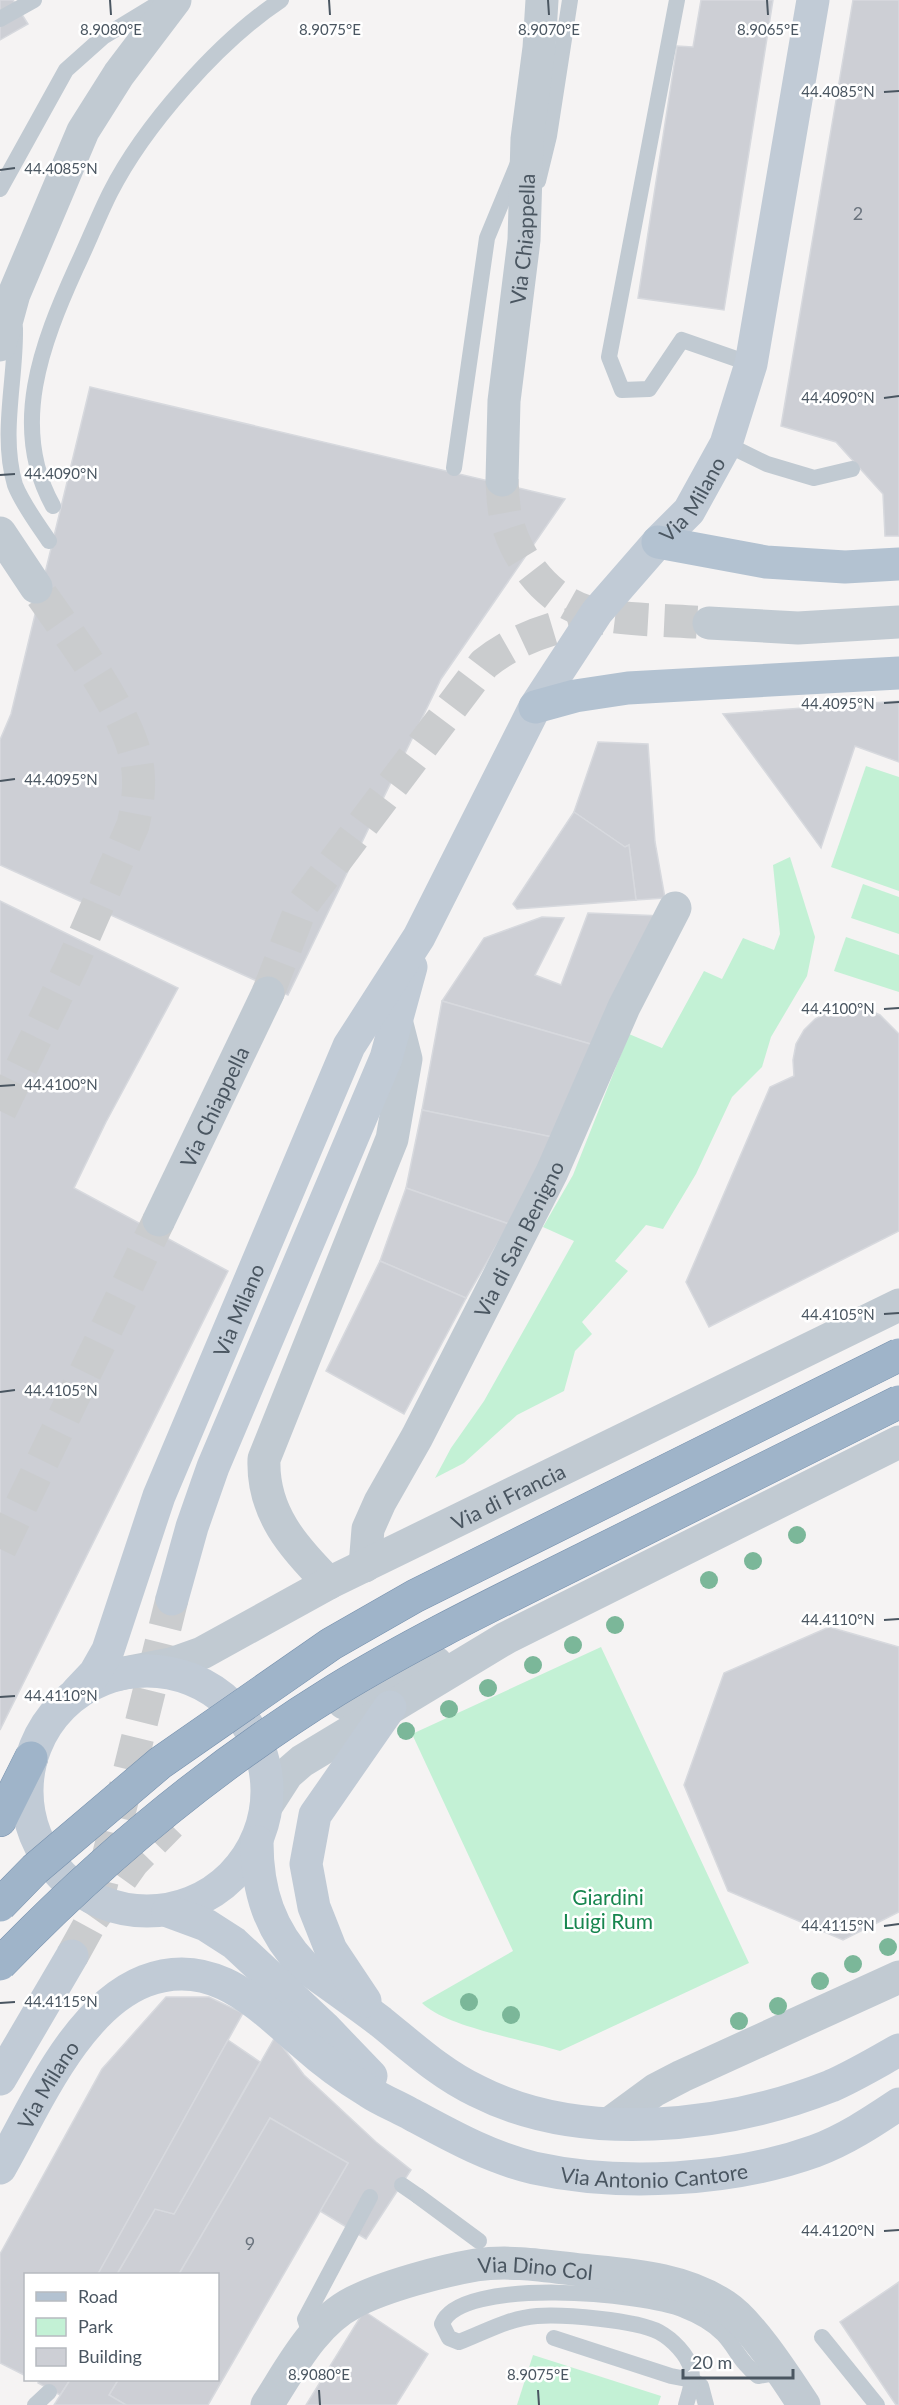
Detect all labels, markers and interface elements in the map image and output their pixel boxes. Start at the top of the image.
text: 8.9080°E [80,20,142,38]
text: 8.9075°E [299,20,361,38]
text: 8.9070°E [518,20,580,38]
text: 8.9065°E [737,20,799,38]
text: 44.4085°N [801,82,875,100]
text: 44.4085°N [24,159,98,177]
street label: Via Chiappella [504,173,538,306]
house number: 2 [853,202,863,224]
text: 44.4090°N [801,388,875,406]
street label: Via Milano [653,452,729,547]
text: 44.4090°N [24,464,98,482]
text: 44.4095°N [801,694,875,712]
text: 44.4095°N [24,770,98,788]
text: 44.4100°N [801,999,875,1017]
street label: Via Chiappella [174,1042,253,1171]
text: 44.4100°N [24,1075,98,1093]
street label: Via di San Benigno [468,1157,568,1321]
street label: Via Milano [207,1259,268,1360]
text: 44.4105°N [801,1305,875,1323]
text: 44.4105°N [24,1381,98,1399]
street label: Via di Francia [447,1457,569,1534]
text: 44.4110°N [801,1610,875,1628]
text: 44.4110°N [24,1686,98,1704]
park label: Giardini Luigi Rum [563,1884,653,1933]
text: 44.4115°N [801,1916,875,1934]
text: 44.4115°N [24,1992,98,2010]
street label: Via Milano [11,2035,83,2133]
street label: Via Antonio Cantore [559,2157,750,2191]
text: 44.4120°N [801,2221,875,2239]
house number: 9 [245,2232,255,2254]
street label: Via Dino Col [477,2251,594,2284]
legend [24,2273,219,2381]
text: Road [78,2285,118,2307]
text: Park [78,2315,114,2337]
scale bar [683,2342,792,2380]
text: Building [78,2345,142,2367]
text: 20 m [692,2351,732,2373]
text: 8.9080°E [288,2365,350,2383]
text: 8.9075°E [507,2365,569,2383]

